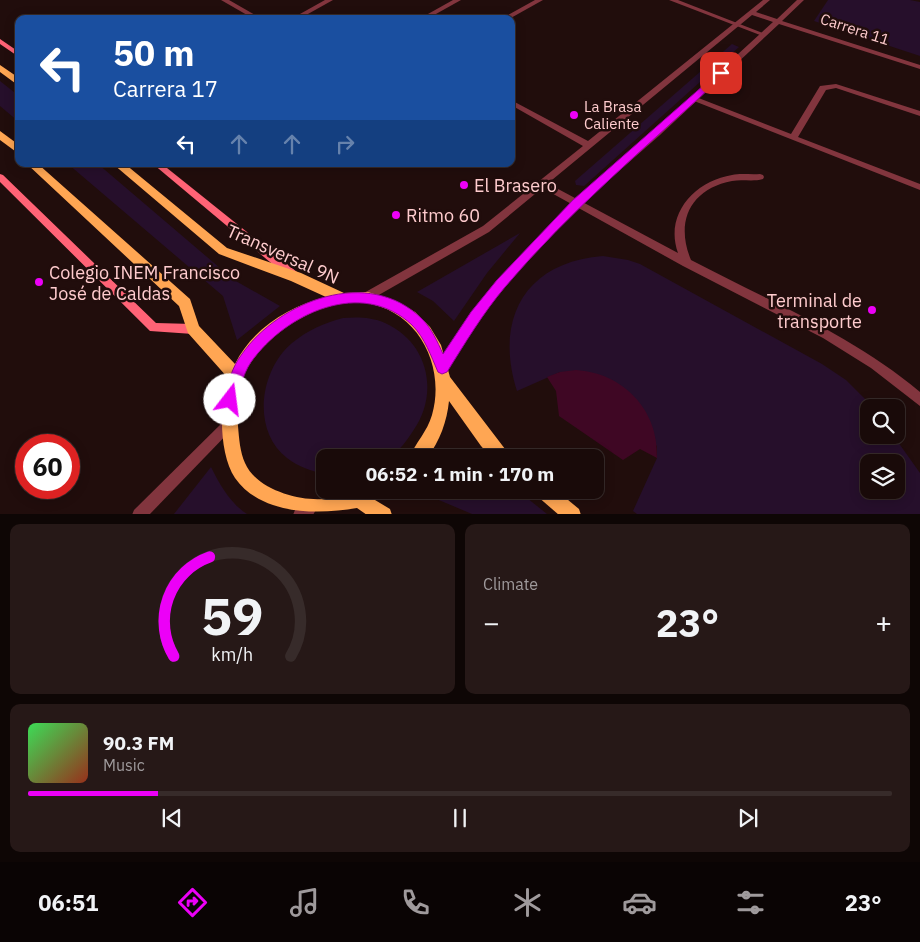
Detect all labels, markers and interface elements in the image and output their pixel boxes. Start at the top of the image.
street label: Carrera 11 [818,9,892,49]
text: 50 m [113,30,195,76]
icon: left [30,35,95,100]
pin [700,52,742,94]
icon: arrive [707,59,735,87]
text: Carrera 17 [113,74,218,103]
place label: La Brasa Caliente [584,97,642,133]
marker: La Brasa Caliente [568,109,580,121]
icon: left [172,130,200,158]
icon: ahead [225,130,253,158]
icon: ahead [278,130,306,158]
icon: right [331,130,359,158]
place label: El Brasero [474,174,557,197]
marker: El Brasero [458,179,470,191]
place label: Ritmo 60 [406,204,480,227]
marker: Ritmo 60 [390,209,402,221]
street label: Transversal 9N [223,219,343,289]
place label: Colegio INEM Francisco José de Caldas [49,261,240,305]
marker: Colegio INEM Francisco José de Caldas [33,276,45,288]
place label: Terminal de transporte [767,289,862,333]
marker: Terminal de transporte [866,304,878,316]
position arrow [203,373,255,425]
map controls [860,399,905,499]
button: search [860,399,905,444]
speed limit sign: 60 [15,434,80,499]
button: layers [860,454,905,499]
text: 06:52 · 1 min · 170 m [366,462,554,486]
text: Climate [483,574,538,594]
text: 59 [201,582,264,649]
text: 23° [656,598,719,647]
text: − [483,604,500,641]
text: + [875,604,892,641]
text: km/h [212,643,254,666]
text: 90.3 FM [103,731,174,755]
text: Music [103,755,145,775]
icon: previous [158,804,186,832]
icon: pause [446,804,474,832]
icon: next [734,804,762,832]
icon: directions [175,885,210,920]
icon: music [287,885,322,920]
icon: phone [398,885,433,920]
icon: climate [510,885,545,920]
icon: car [622,885,657,920]
icon: filters [733,885,768,920]
text: 06:51 [38,888,98,917]
text: 23° [845,888,882,917]

